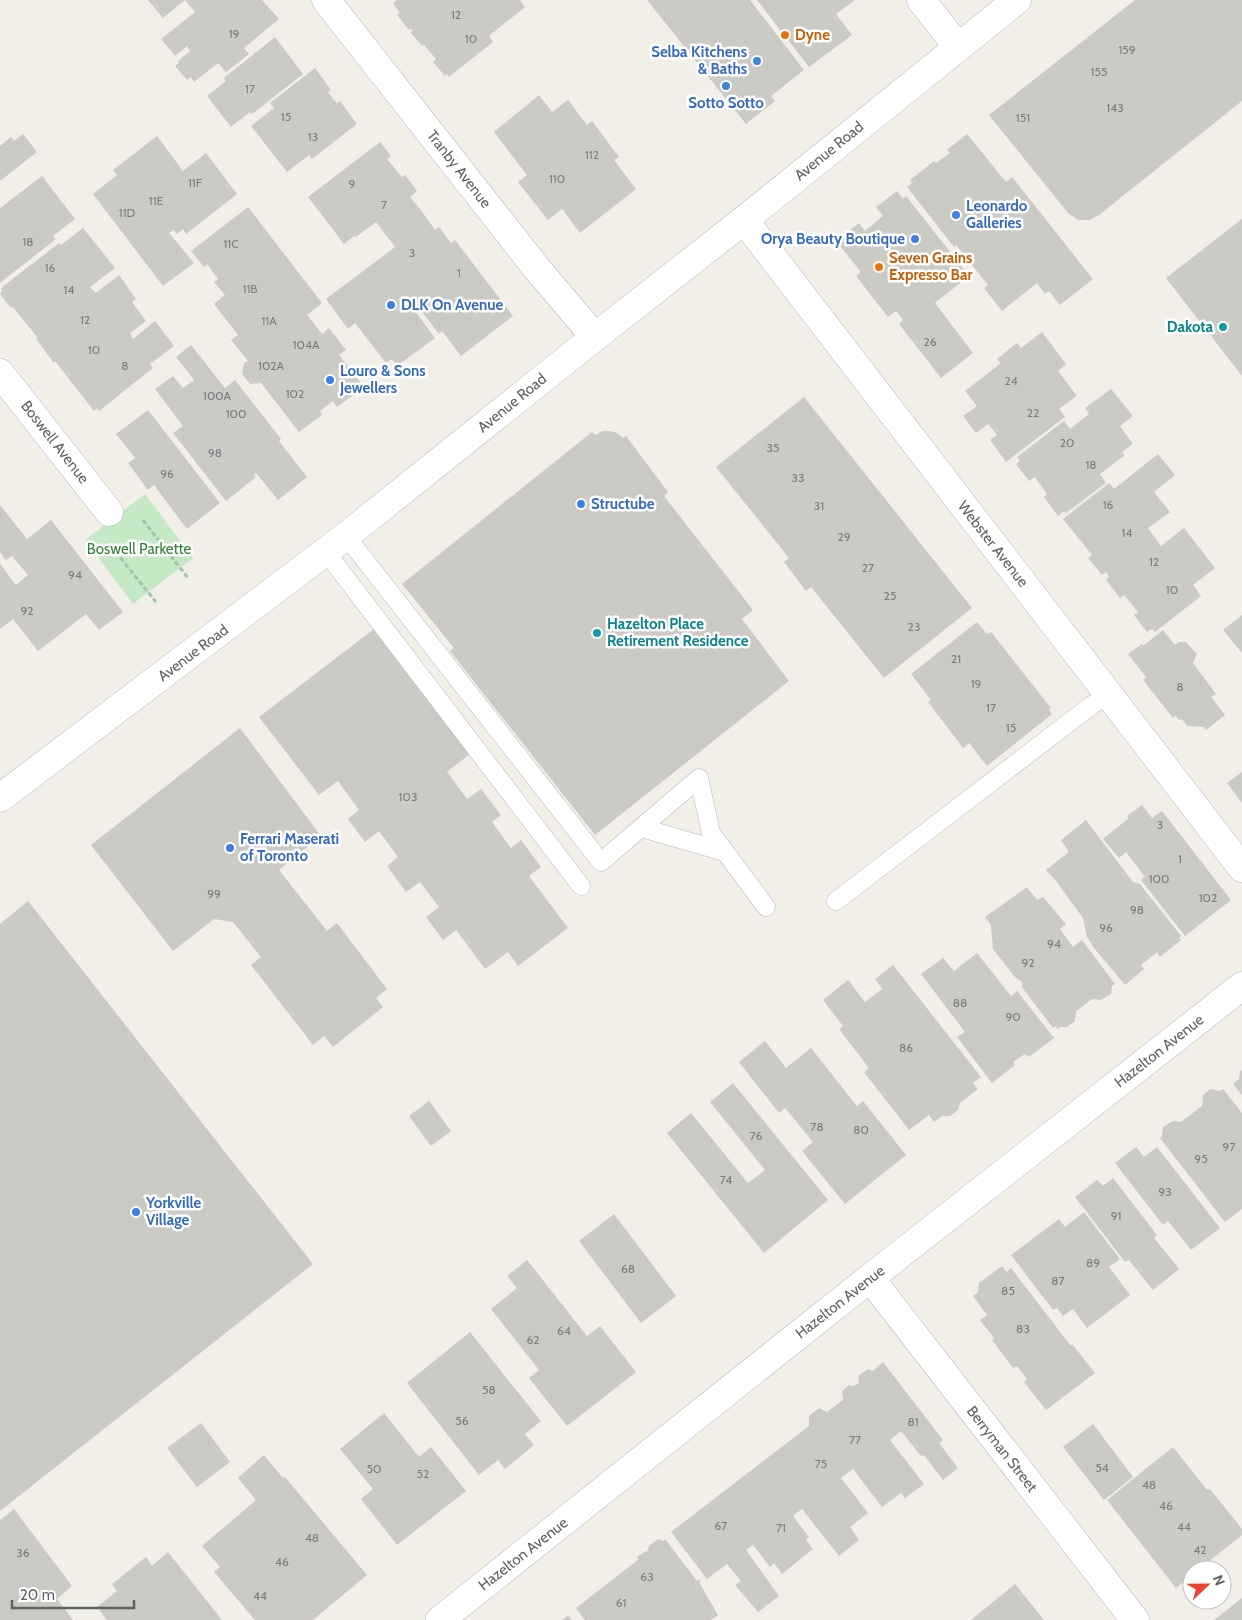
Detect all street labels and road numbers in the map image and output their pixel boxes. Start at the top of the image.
street label: Avenue Road [791,118,867,184]
street label: Tranby Avenue [423,127,495,212]
street label: Avenue Road [474,370,550,436]
street label: Boswell Avenue [17,397,93,487]
street label: Webster Avenue [954,497,1032,591]
street label: Avenue Road [154,621,232,685]
street label: Hazelton Avenue [1111,1010,1207,1091]
street label: Hazelton Avenue [792,1261,888,1342]
street label: Berryman Street [963,1402,1041,1496]
street label: Hazelton Avenue [475,1513,571,1594]

